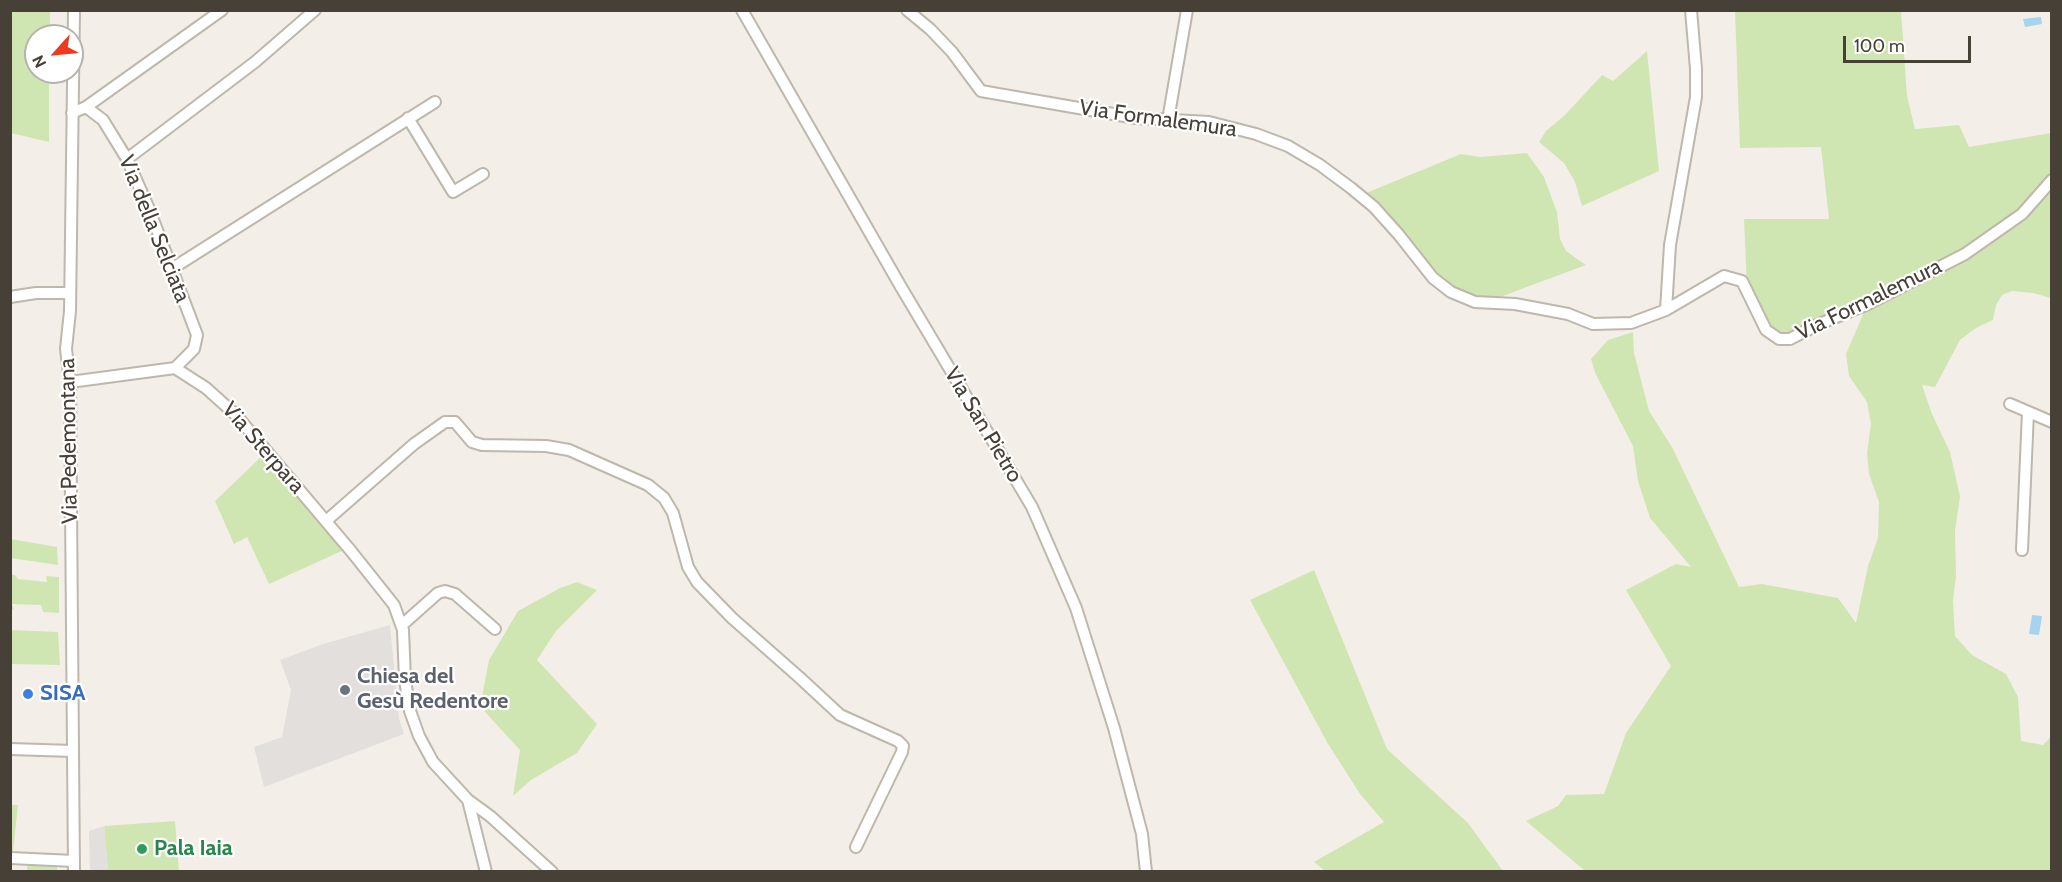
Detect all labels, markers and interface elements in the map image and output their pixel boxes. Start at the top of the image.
north arrow [24,24,84,84]
scale bar [1846,24,1974,62]
text: 100 m [1854,35,1905,57]
text: N [28,52,50,71]
street label: Via Formalemura [1078,95,1238,143]
street label: Via della Selciata [113,152,195,306]
street label: Via Formalemura [1792,253,1946,347]
street label: Via Pedemontana [54,358,84,524]
street label: Via San Pietro [938,363,1028,487]
street label: Via Sterpara [216,397,310,499]
place label: Chiesa del Gesù Redentore [357,664,508,716]
place label: SISA [40,681,85,707]
marker: Chiesa del Gesù Redentore [338,683,352,697]
marker: SISA [21,687,35,701]
place label: Pala Iaia [154,836,233,862]
marker: Pala Iaia [135,842,149,856]

